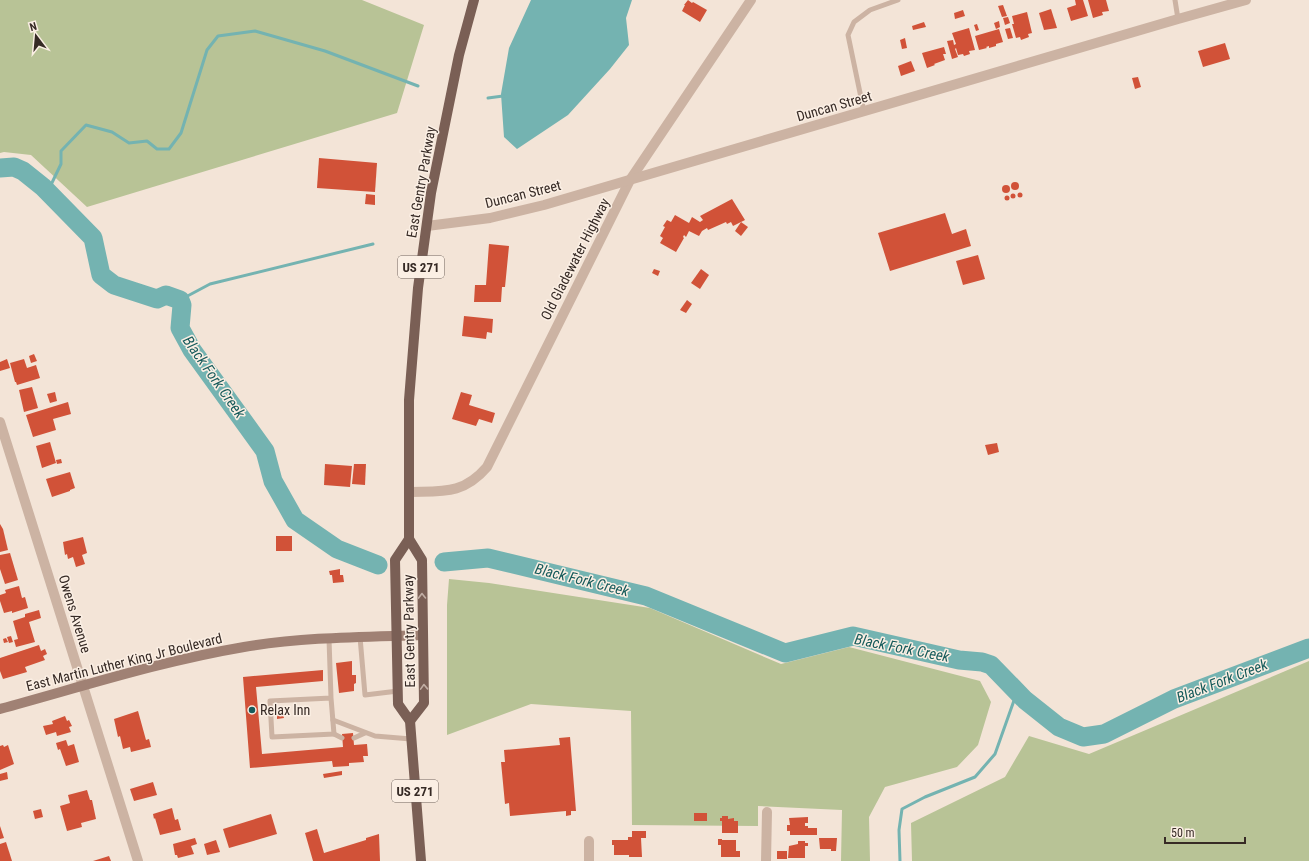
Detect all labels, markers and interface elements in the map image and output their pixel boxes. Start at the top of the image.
north arrow [16,16,56,56]
text: N [28,20,39,34]
street label: Duncan Street [795,88,873,124]
street label: East Gentry Parkway [403,125,439,239]
street label: Duncan Street [483,177,563,211]
street label: Old Gladewater Highway [537,195,613,323]
road number: US 271 [398,256,444,278]
water label: Black Fork Creek [179,332,249,422]
water label: Black Fork Creek [533,560,631,600]
street label: Owens Avenue [56,573,95,655]
street label: East Gentry Parkway [400,574,418,688]
one-way arrow [418,593,426,599]
street label: East Martin Luther King Jr Boulevard [24,630,224,694]
water label: Black Fork Creek [853,630,951,666]
water label: Black Fork Creek [1174,655,1271,707]
one-way arrow [419,684,428,690]
place label: Relax Inn [260,702,310,718]
marker: Relax Inn [247,705,257,715]
road number: US 271 [392,780,438,802]
scale bar [1165,819,1245,845]
text: 50 m [1171,826,1195,840]

